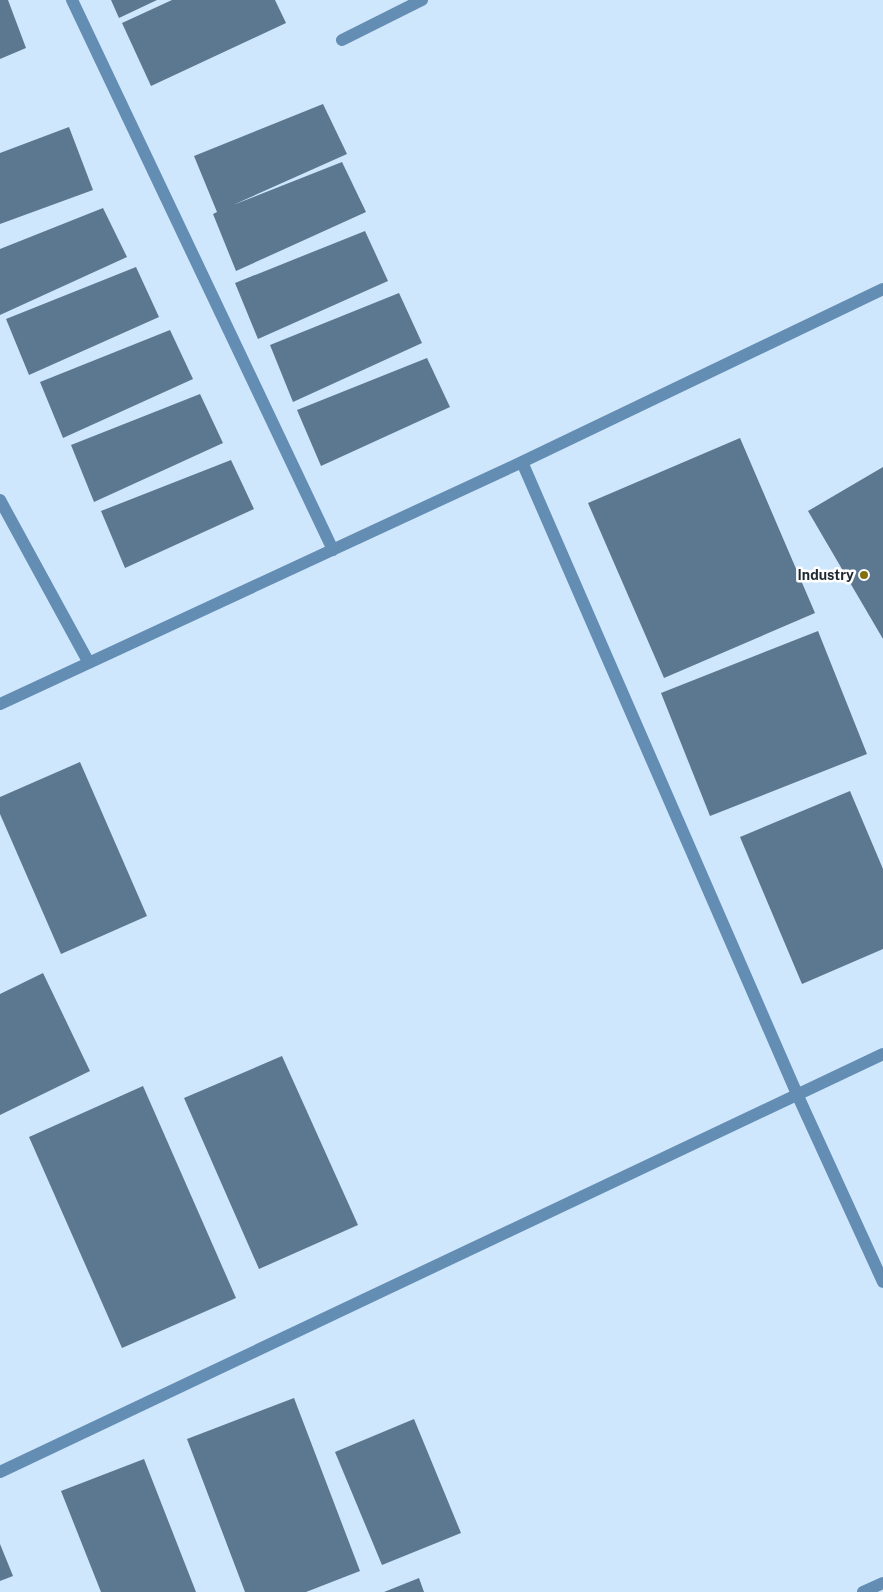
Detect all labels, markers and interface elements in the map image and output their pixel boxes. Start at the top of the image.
place label: Industry [798,567,854,583]
marker: Industry [858,569,870,581]

